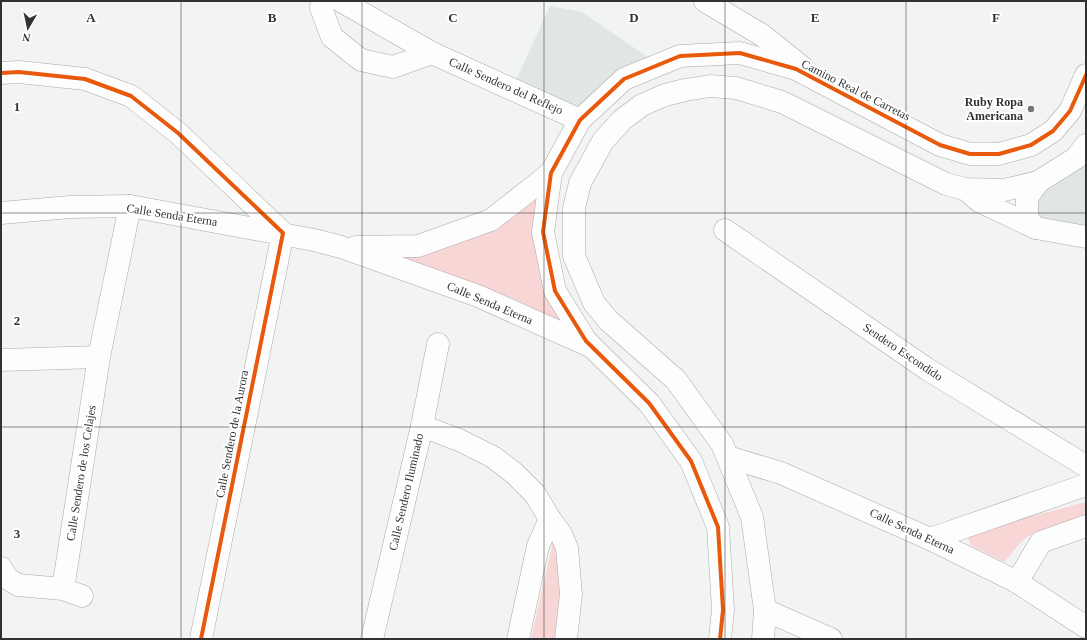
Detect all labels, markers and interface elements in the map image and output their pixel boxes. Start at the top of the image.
north arrow [8,8,48,48]
text: A [86,10,96,25]
text: B [268,10,277,25]
text: C [448,10,458,25]
text: D [629,10,639,25]
text: E [811,10,819,25]
text: F [992,10,1000,25]
text: N [22,31,31,44]
street label: Calle Sendero del Reflejo [447,54,565,118]
street label: Camino Real de Carretas [799,56,913,124]
place label: Ruby Ropa Americana [965,95,1023,123]
text: 1 [14,99,20,114]
marker: Ruby Ropa Americana [1026,104,1036,114]
street label: Calle Senda Eterna [125,201,219,229]
street label: Calle Senda Eterna [445,279,536,328]
text: 2 [14,313,20,328]
street label: Sendero Escondido [861,320,945,384]
street label: Calle Sendero de la Aurora [213,368,251,499]
street label: Calle Sendero de los Celajes [63,404,99,542]
street label: Calle Sendero Iluminado [386,432,426,552]
street label: Calle Senda Eterna [867,505,957,557]
text: 3 [14,526,21,541]

